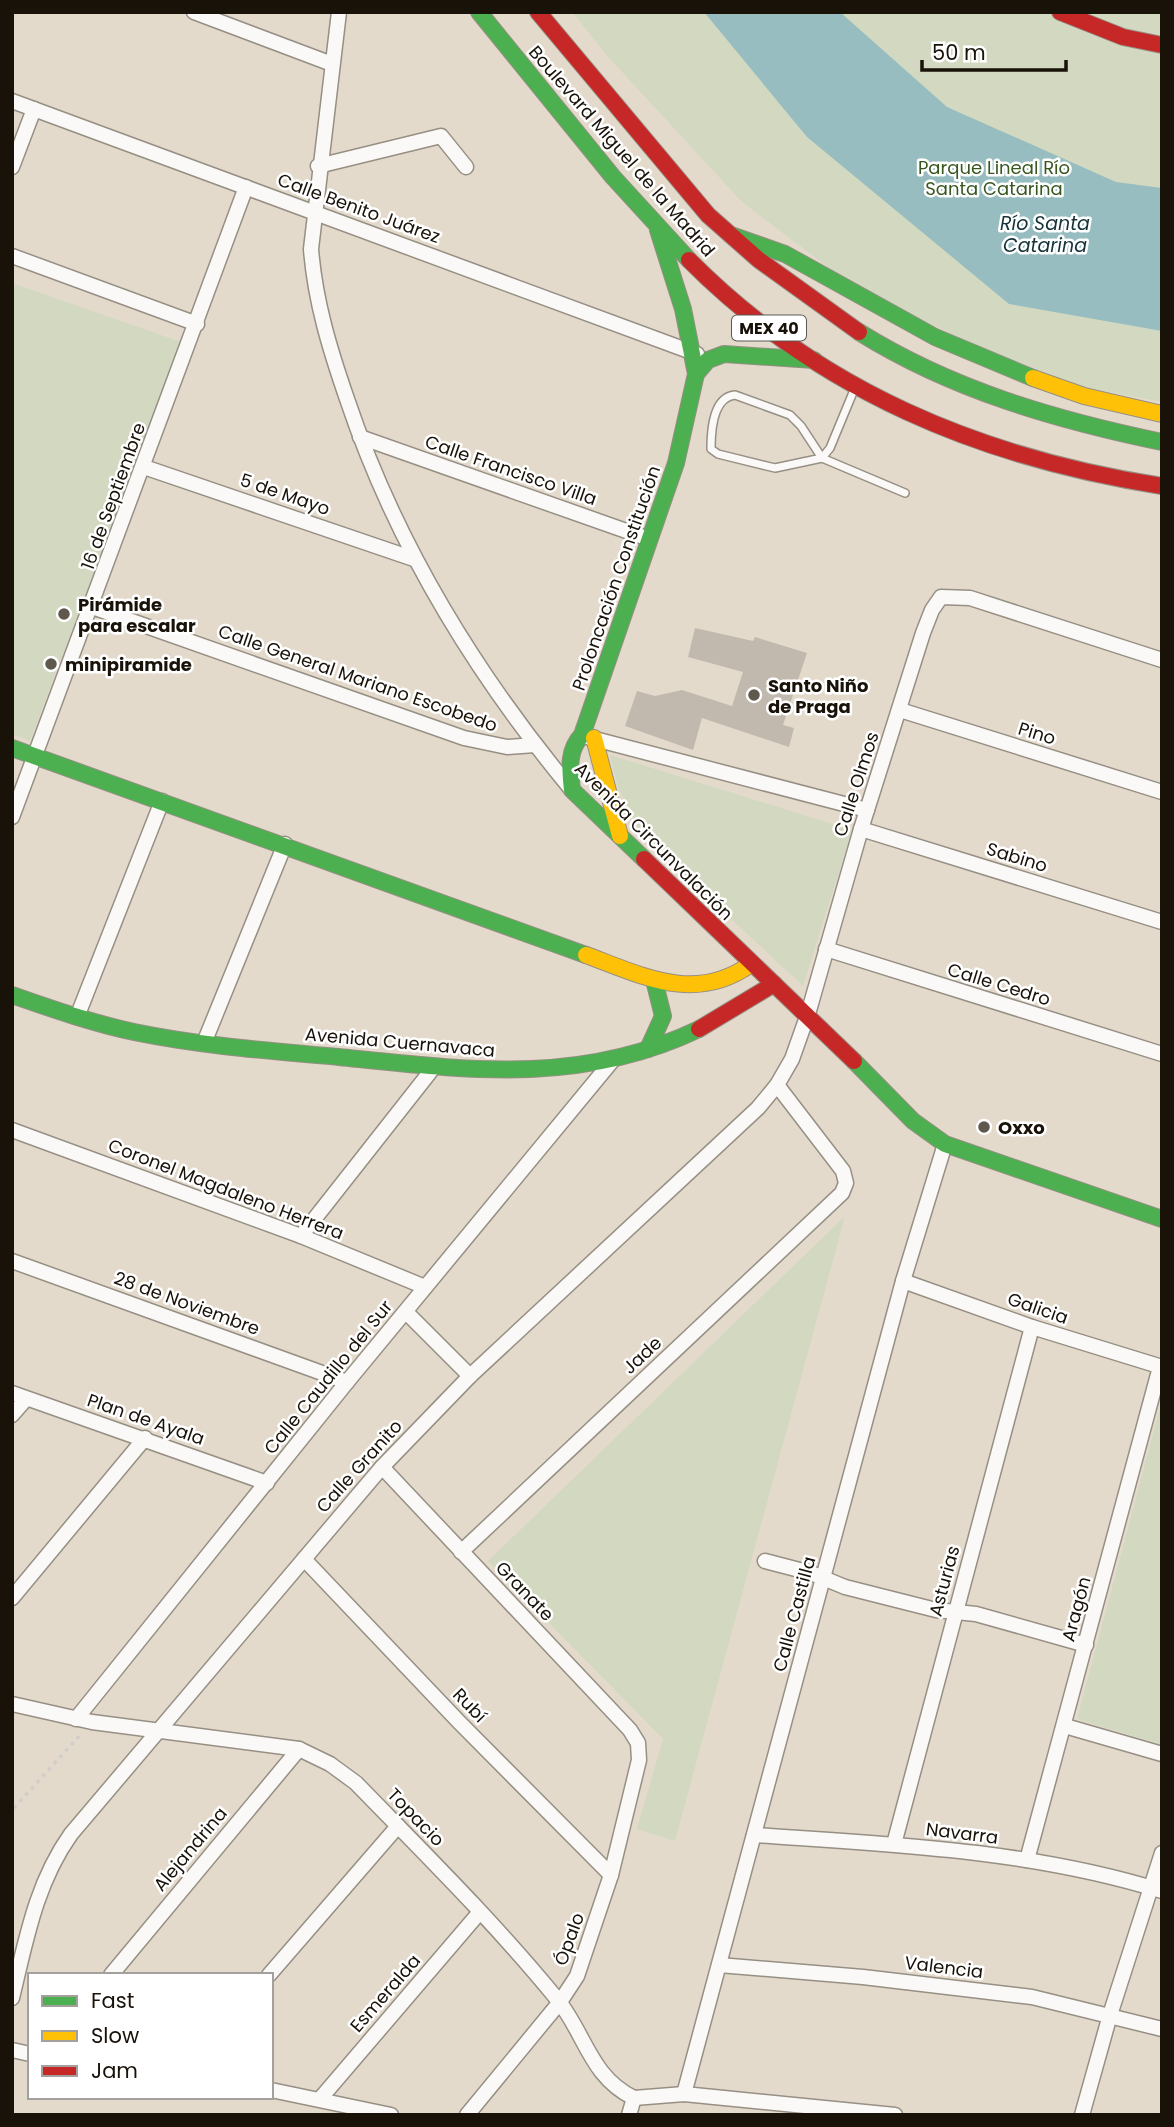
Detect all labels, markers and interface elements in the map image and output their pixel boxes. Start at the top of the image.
scale bar [922,28,1066,72]
text: 50 m [932,38,986,67]
street label: Boulevard Miguel de la Madrid [523,40,721,262]
park label: Parque Lineal Río Santa Catarina [918,155,1070,201]
street label: Calle Benito Juárez [274,167,444,249]
water label: Río Santa Catarina [1000,210,1090,259]
road number: MEX 40 [732,316,806,340]
street label: 16 de Septiembre [75,419,151,573]
street label: Calle Francisco Villa [422,429,600,511]
street label: Proloncación Constitución [566,462,666,694]
street label: 5 de Mayo [237,467,333,521]
place label: Pirámide para escalar [78,592,196,638]
marker: Pirámide para escalar [56,606,72,622]
street label: Calle General Mariano Escobedo [215,618,501,738]
place label: minipiramide [65,652,192,677]
marker: minipiramide [43,656,59,672]
place label: Santo Niño de Praga [768,673,868,719]
marker: Santo Niño de Praga [746,687,762,703]
street label: Pino [1015,716,1059,750]
street label: Calle Olmos [827,728,885,840]
street label: Avenida Circunvalación [569,756,739,926]
street label: Sabino [984,836,1050,878]
street label: Calle Cedro [944,957,1054,1011]
street label: Avenida Cuernavaca [304,1021,496,1063]
place label: Oxxo [998,1115,1045,1140]
marker: Oxxo [976,1119,992,1135]
street label: Coronel Magdaleno Herrera [105,1132,347,1246]
street label: 28 de Noviembre [111,1265,263,1341]
street label: Galicia [1004,1286,1072,1330]
street label: Calle Caudillo del Sur [258,1294,398,1459]
street label: Jade [617,1330,667,1380]
street label: Plan de Ayala [84,1387,208,1451]
street label: Calle Granito [310,1414,408,1518]
street label: Asturias [923,1543,965,1619]
street label: Calle Castilla [767,1554,821,1674]
street label: Granate [490,1556,560,1626]
street label: Aragón [1055,1574,1097,1644]
street label: Rubí [447,1682,493,1728]
street label: Topacio [382,1782,450,1852]
street label: Alejandrina [147,1802,233,1896]
street label: Navarra [924,1816,1000,1850]
street label: Ópalo [548,1909,590,1969]
street label: Esmeralda [344,1949,426,2037]
street label: Valencia [903,1950,985,1984]
legend [28,1973,273,2099]
text: Fast [91,1986,134,2015]
text: Slow [91,2021,139,2050]
text: Jam [91,2056,138,2085]

